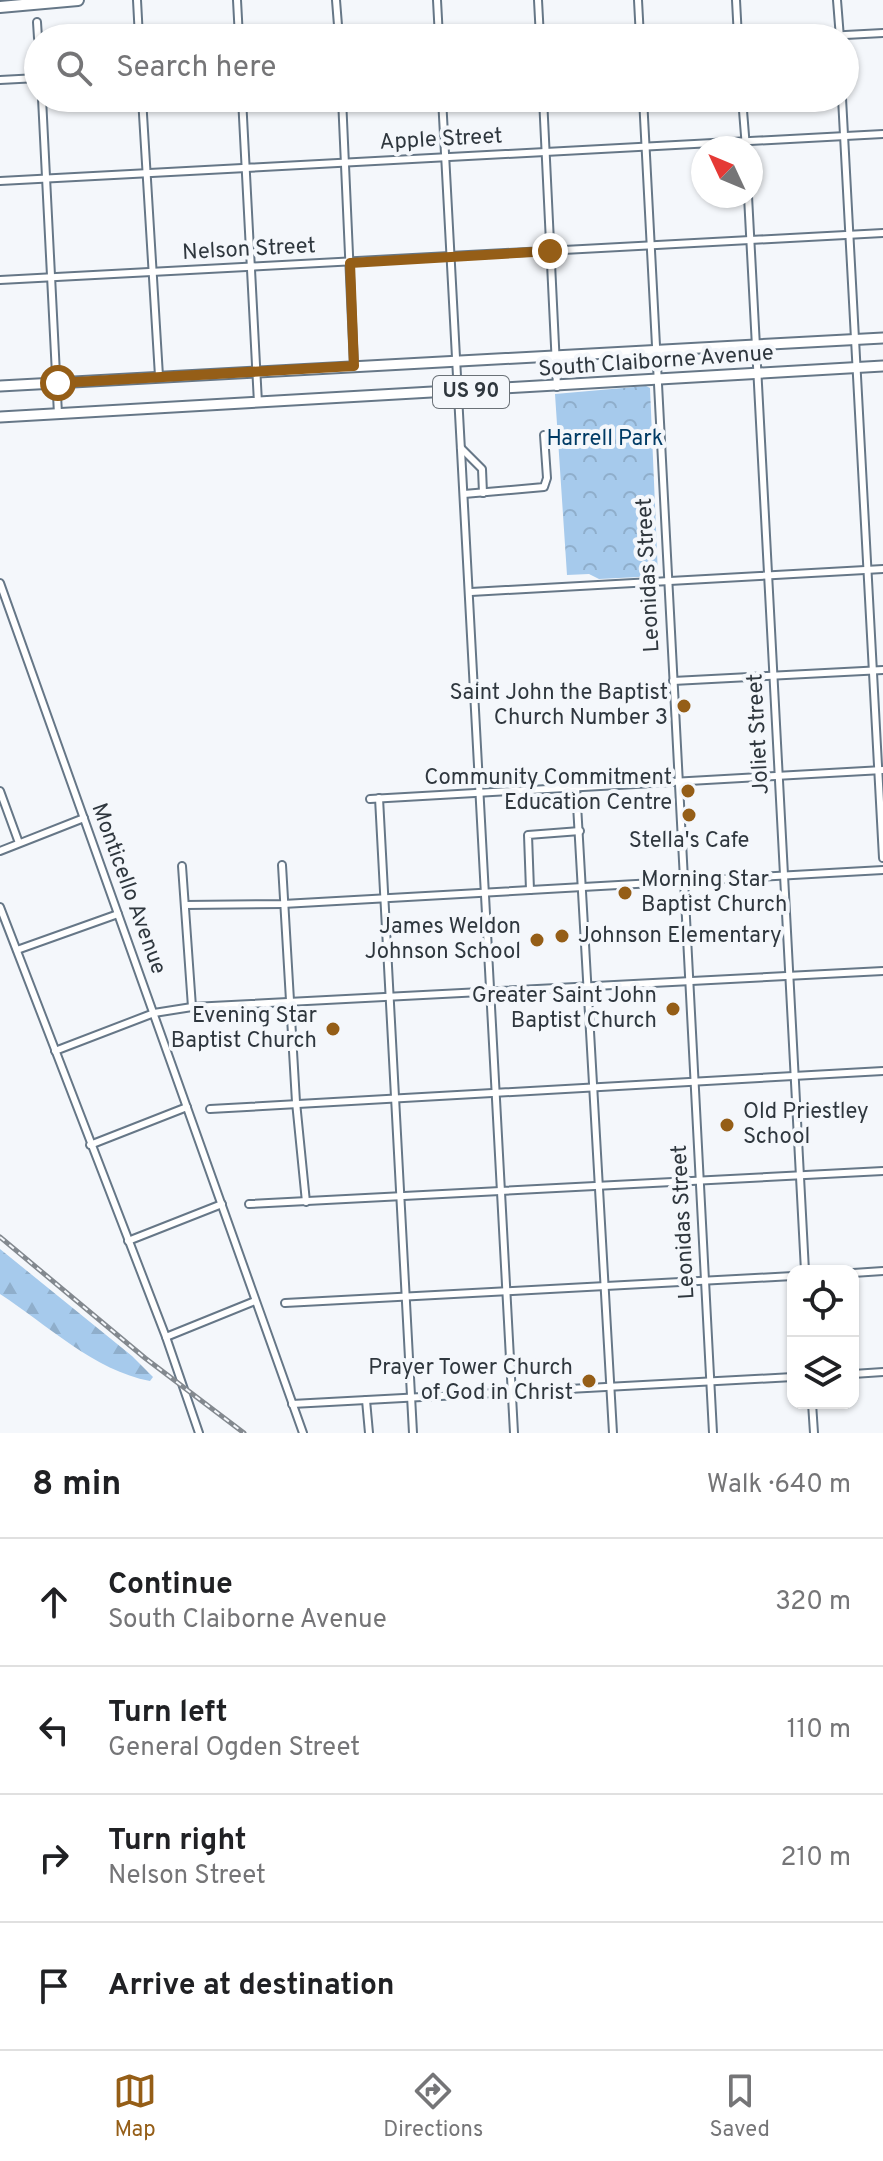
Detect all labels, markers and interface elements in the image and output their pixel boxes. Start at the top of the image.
search box [24,24,859,112]
icon: search [52,46,96,90]
text: Search here [116,50,276,87]
street label: Apple Street [379,123,503,157]
north arrow [691,136,763,208]
street label: Nelson Street [182,233,316,267]
route end [532,233,568,269]
street label: South Claiborne Avenue [537,340,775,384]
route start [40,365,76,401]
road number: US 90 [433,376,509,408]
park label: Harrell Park [547,426,664,453]
street label: Leonidas Street [631,497,667,653]
street label: Joliet Street [742,673,776,795]
place label: Saint John the Baptist Church Number 3 [449,680,668,732]
marker: Saint John the Baptist Church Number 3 [675,697,693,715]
place label: Community Commitment Education Centre [424,765,672,817]
marker: Community Commitment Education Centre [679,782,697,800]
street label: Monticello Avenue [85,800,171,978]
marker: Stella's Cafe [680,806,698,824]
place label: Stella's Cafe [629,828,749,855]
place label: Morning Star Baptist Church [641,867,787,919]
marker: Morning Star Baptist Church [616,884,634,902]
place label: James Weldon Johnson School [365,914,521,966]
place label: Johnson Elementary [578,923,782,950]
marker: Johnson Elementary [553,927,571,945]
marker: James Weldon Johnson School [528,931,546,949]
place label: Greater Saint John Baptist Church [472,983,657,1035]
marker: Greater Saint John Baptist Church [664,1000,682,1018]
place label: Evening Star Baptist Church [171,1003,317,1055]
marker: Evening Star Baptist Church [324,1020,342,1038]
place label: Old Priestley School [743,1099,869,1151]
marker: Old Priestley School [718,1116,736,1134]
street label: Leonidas Street [666,1144,702,1300]
map controls [787,1265,859,1409]
button: locate [787,1265,859,1337]
button: layers [787,1337,859,1409]
place label: Prayer Tower Church of God in Christ [368,1355,573,1407]
marker: Prayer Tower Church of God in Christ [580,1372,598,1390]
text: 8 min [32,1464,121,1507]
text: Walk · 640 m [707,1469,851,1502]
text: Continue [108,1567,233,1604]
icon: ahead [32,1580,76,1624]
text: 320 m [775,1586,851,1619]
text: South Claiborne Avenue [108,1604,387,1637]
text: Turn left [108,1695,228,1732]
icon: left [32,1708,76,1752]
text: 110 m [787,1714,851,1747]
text: General Ogden Street [108,1732,360,1765]
text: Turn right [108,1823,246,1860]
icon: right [32,1836,76,1880]
text: 210 m [781,1842,851,1875]
text: Nelson Street [108,1860,266,1893]
icon: arrive [32,1964,76,2008]
text: Arrive at destination [108,1968,394,2005]
tab: Map [113,2069,157,2144]
tab: Directions [383,2069,483,2144]
tab: Saved [709,2069,770,2144]

